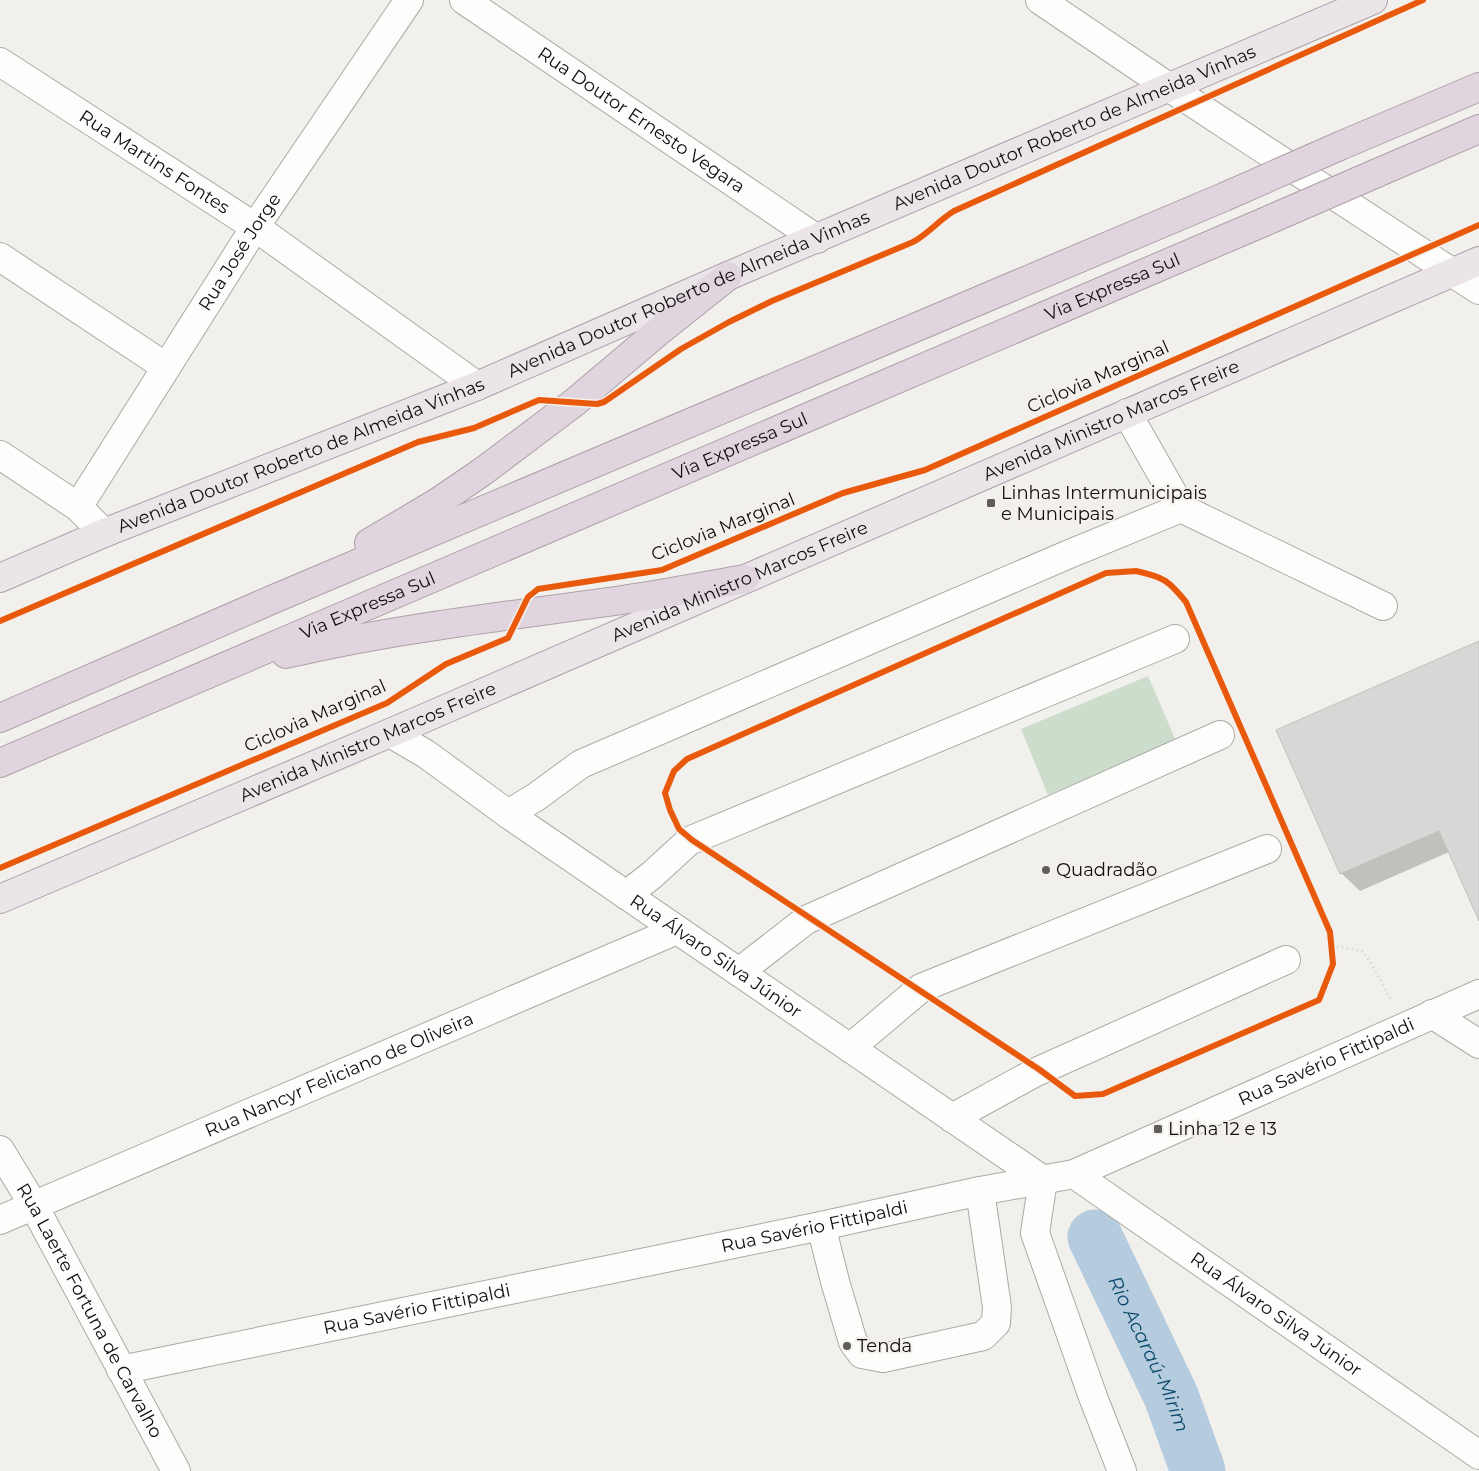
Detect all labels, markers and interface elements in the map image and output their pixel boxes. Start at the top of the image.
street label: Avenida Doutor Roberto de Almeida Vinhas [890,40,1259,215]
street label: Rua Doutor Ernesto Vegara [533,42,749,198]
street label: Rua Martins Fontes [75,105,234,219]
street label: Rua José Jorge [194,189,286,315]
street label: Avenida Doutor Roberto de Almeida Vinhas [504,206,873,382]
street label: Via Expressa Sul [1041,248,1183,326]
street label: Ciclovia Marginal [1024,336,1172,418]
street label: Avenida Ministro Marcos Freire [980,355,1243,486]
street label: Avenida Doutor Roberto de Almeida Vinhas [114,373,488,538]
street label: Via Expressa Sul [669,408,811,485]
place label: Linhas Intermunicipais e Municipais [1001,482,1207,525]
street label: Ciclovia Marginal [648,488,798,566]
marker: Linhas Intermunicipais e Municipais [985,497,997,509]
street label: Avenida Ministro Marcos Freire [608,516,871,647]
street label: Via Expressa Sul [297,567,439,644]
street label: Ciclovia Marginal [241,675,389,757]
street label: Avenida Ministro Marcos Freire [236,677,500,807]
place label: Quadradão [1056,859,1157,881]
marker: Quadradão [1040,864,1052,876]
street label: Rua Álvaro Silva Júnior [626,890,806,1023]
street label: Rua Nancyr Feliciano de Oliveira [202,1008,477,1142]
street label: Rua Savério Fittipaldi [1235,1013,1418,1111]
place label: Linha 12 e 13 [1168,1118,1277,1140]
marker: Linha 12 e 13 [1152,1123,1164,1135]
street label: Rua Laerte Fortuna de Carvalho [12,1179,167,1442]
street label: Rua Savério Fittipaldi [719,1196,910,1257]
street label: Rua Álvaro Silva Júnior [1186,1247,1366,1381]
water label: Rio Acaraú-Mirim [1104,1272,1194,1435]
street label: Rua Savério Fittipaldi [321,1279,512,1339]
place label: Tenda [857,1335,912,1357]
marker: Tenda [841,1340,853,1352]

